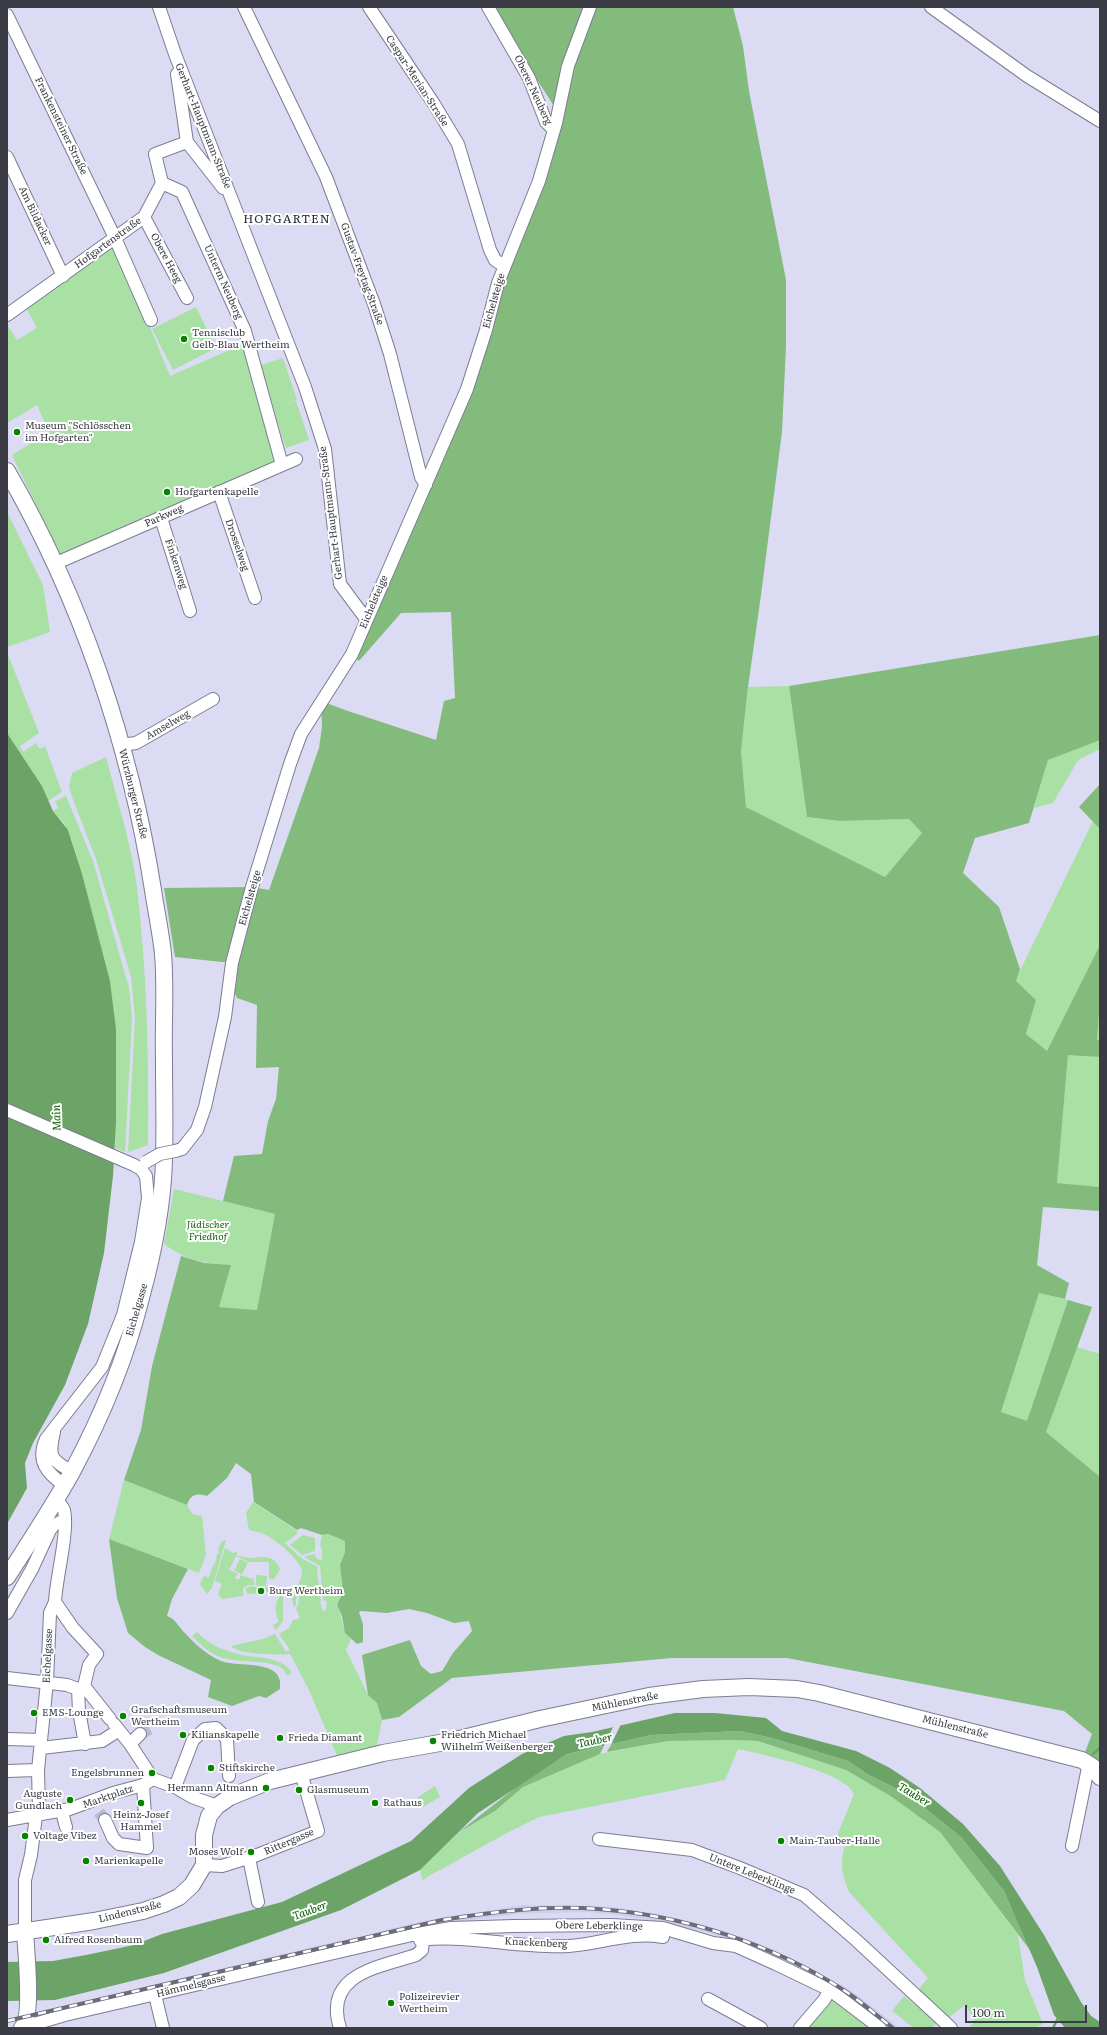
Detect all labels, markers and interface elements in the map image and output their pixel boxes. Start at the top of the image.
street label: Caspar-Merian-Straße [383,33,451,129]
street label: Oberer Neuberg [512,53,554,127]
street label: Gerhart-Hauptmann-Straße [172,62,234,190]
street label: Frankensteiner Straße [32,75,90,177]
street label: Am Bildacker [16,184,54,248]
district label: HOFGARTEN [243,212,331,226]
street label: Hofgartenstraße [72,215,144,271]
street label: Gustav-Freytag-Straße [338,221,386,327]
street label: Obere Heeg [148,231,184,285]
street label: Unterm Neuberg [201,243,245,321]
street label: Eichelsteige [480,272,508,330]
place label: Tennisclub Gelb-Blau Wertheim [192,327,290,350]
marker: Tennisclub Gelb-Blau Wertheim [179,334,189,344]
place label: Museum "Schlösschen im Hofgarten" [25,420,131,444]
marker: Museum "Schlösschen im Hofgarten" [12,427,22,437]
street label: Gerhart-Hauptmann-Straße [317,446,345,580]
place label: Hofgartenkapelle [175,486,259,498]
marker: Hofgartenkapelle [162,487,172,497]
street label: Parkweg [143,502,185,530]
street label: Drosselweg [222,517,252,573]
street label: Finkenweg [162,537,190,591]
street label: Eichelsteige [357,573,391,631]
street label: Amselweg [144,708,192,742]
street label: Würzburger Straße [116,748,150,840]
street label: Eichelsteige [236,869,264,927]
water label: Main [50,1105,64,1131]
park label: Jüdischer Friedhof [187,1219,229,1242]
street label: Eichelgasse [124,1282,150,1338]
place label: Burg Wertheim [269,1585,343,1597]
marker: Burg Wertheim [256,1586,266,1596]
street label: Eichelgasse [41,1628,55,1684]
street label: Mühlenstraße [591,1690,659,1714]
place label: Grafschaftsmuseum Wertheim [131,1704,227,1728]
place label: EMS-Lounge [42,1707,104,1719]
marker: EMS-Lounge [29,1708,39,1718]
marker: Grafschaftsmuseum Wertheim [118,1711,128,1721]
street label: Mühlenstraße [921,1713,989,1741]
place label: Kilianskapelle [191,1729,259,1741]
place label: Friedrich Michael Wilhelm Weißenberger [441,1729,553,1752]
marker: Kilianskapelle [178,1730,188,1740]
water label: Tauber [576,1731,614,1751]
place label: Frieda Diamant [288,1732,362,1744]
marker: Frieda Diamant [275,1733,285,1743]
marker: Friedrich Michael Wilhelm Weißenberger [428,1736,438,1746]
place label: Stiftskirche [219,1762,275,1774]
marker: Stiftskirche [206,1763,216,1773]
place label: Engelsbrunnen [71,1767,144,1779]
marker: Engelsbrunnen [147,1768,157,1778]
water label: Tauber [896,1780,932,1810]
place label: Hermann Altmann [167,1782,258,1794]
street label: Marktplatz [81,1783,135,1811]
marker: Hermann Altmann [261,1783,271,1793]
place label: Glasmuseum [307,1784,369,1796]
marker: Glasmuseum [294,1785,304,1795]
place label: Auguste Gundlach [15,1788,62,1812]
marker: Auguste Gundlach [65,1795,75,1805]
place label: Rathaus [383,1797,422,1809]
marker: Heinz-Josef Hammel [136,1798,146,1808]
marker: Rathaus [370,1798,380,1808]
place label: Heinz-Josef Hammel [113,1809,169,1832]
street label: Rittergasse [262,1826,316,1858]
place label: Voltage Vibez [33,1830,97,1842]
marker: Voltage Vibez [20,1831,30,1841]
place label: Main-Tauber-Halle [789,1835,880,1847]
marker: Main-Tauber-Halle [776,1836,786,1846]
place label: Moses Wolf [188,1846,243,1858]
marker: Moses Wolf [246,1847,256,1857]
street label: Untere Leberklinge [707,1851,797,1897]
place label: Marienkapelle [94,1855,163,1867]
marker: Marienkapelle [81,1856,91,1866]
street label: Lindenstraße [97,1898,163,1926]
water label: Tauber [291,1899,329,1923]
street label: Obere Leberklinge [555,1919,643,1933]
place label: Alfred Rosenbaum [54,1934,142,1946]
marker: Alfred Rosenbaum [41,1935,51,1945]
street label: Knackenberg [504,1935,568,1951]
street label: Hämmelsgasse [155,1972,227,2000]
place label: Polizeirevier Wertheim [399,1991,460,2014]
scale bar [967,1997,1089,2023]
marker: Polizeirevier Wertheim [386,1998,396,2008]
text: 100 m [972,2003,1005,2021]

